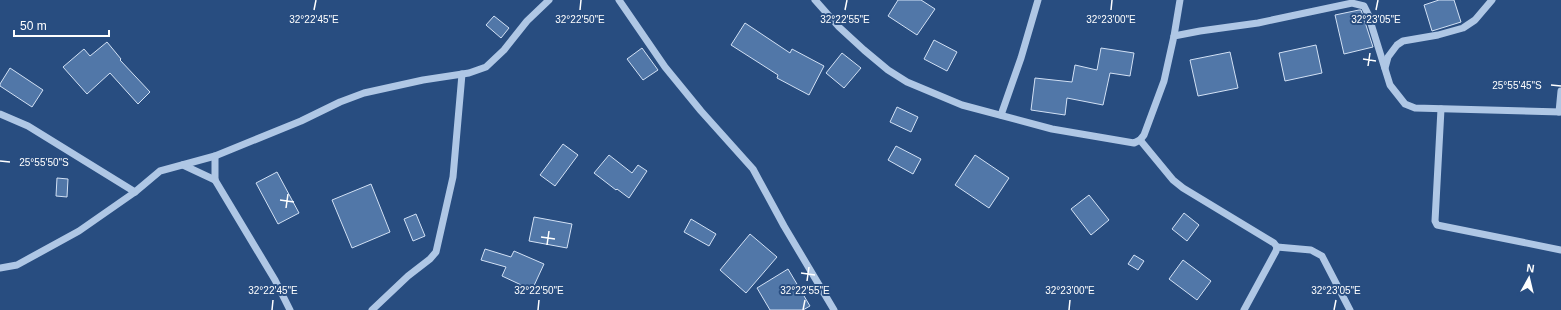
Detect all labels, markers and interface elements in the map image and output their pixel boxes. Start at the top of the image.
scale bar [14,12,109,38]
text: 32°22'45"E [289,14,339,25]
text: 32°22'50"E [555,14,605,25]
text: 32°22'55"E [820,14,870,25]
text: 32°23'00"E [1086,14,1136,25]
text: 32°23'05"E [1351,14,1401,25]
text: 50 m [20,19,47,33]
text: 25°55'45"S [1492,80,1542,91]
text: 25°55'50"S [19,157,69,168]
north arrow [1509,258,1549,298]
text: N [1526,262,1535,275]
text: 32°22'45"E [248,285,298,296]
text: 32°22'50"E [514,285,564,296]
text: 32°22'55"E [780,285,830,296]
text: 32°23'00"E [1045,285,1095,296]
text: 32°23'05"E [1311,285,1361,296]

